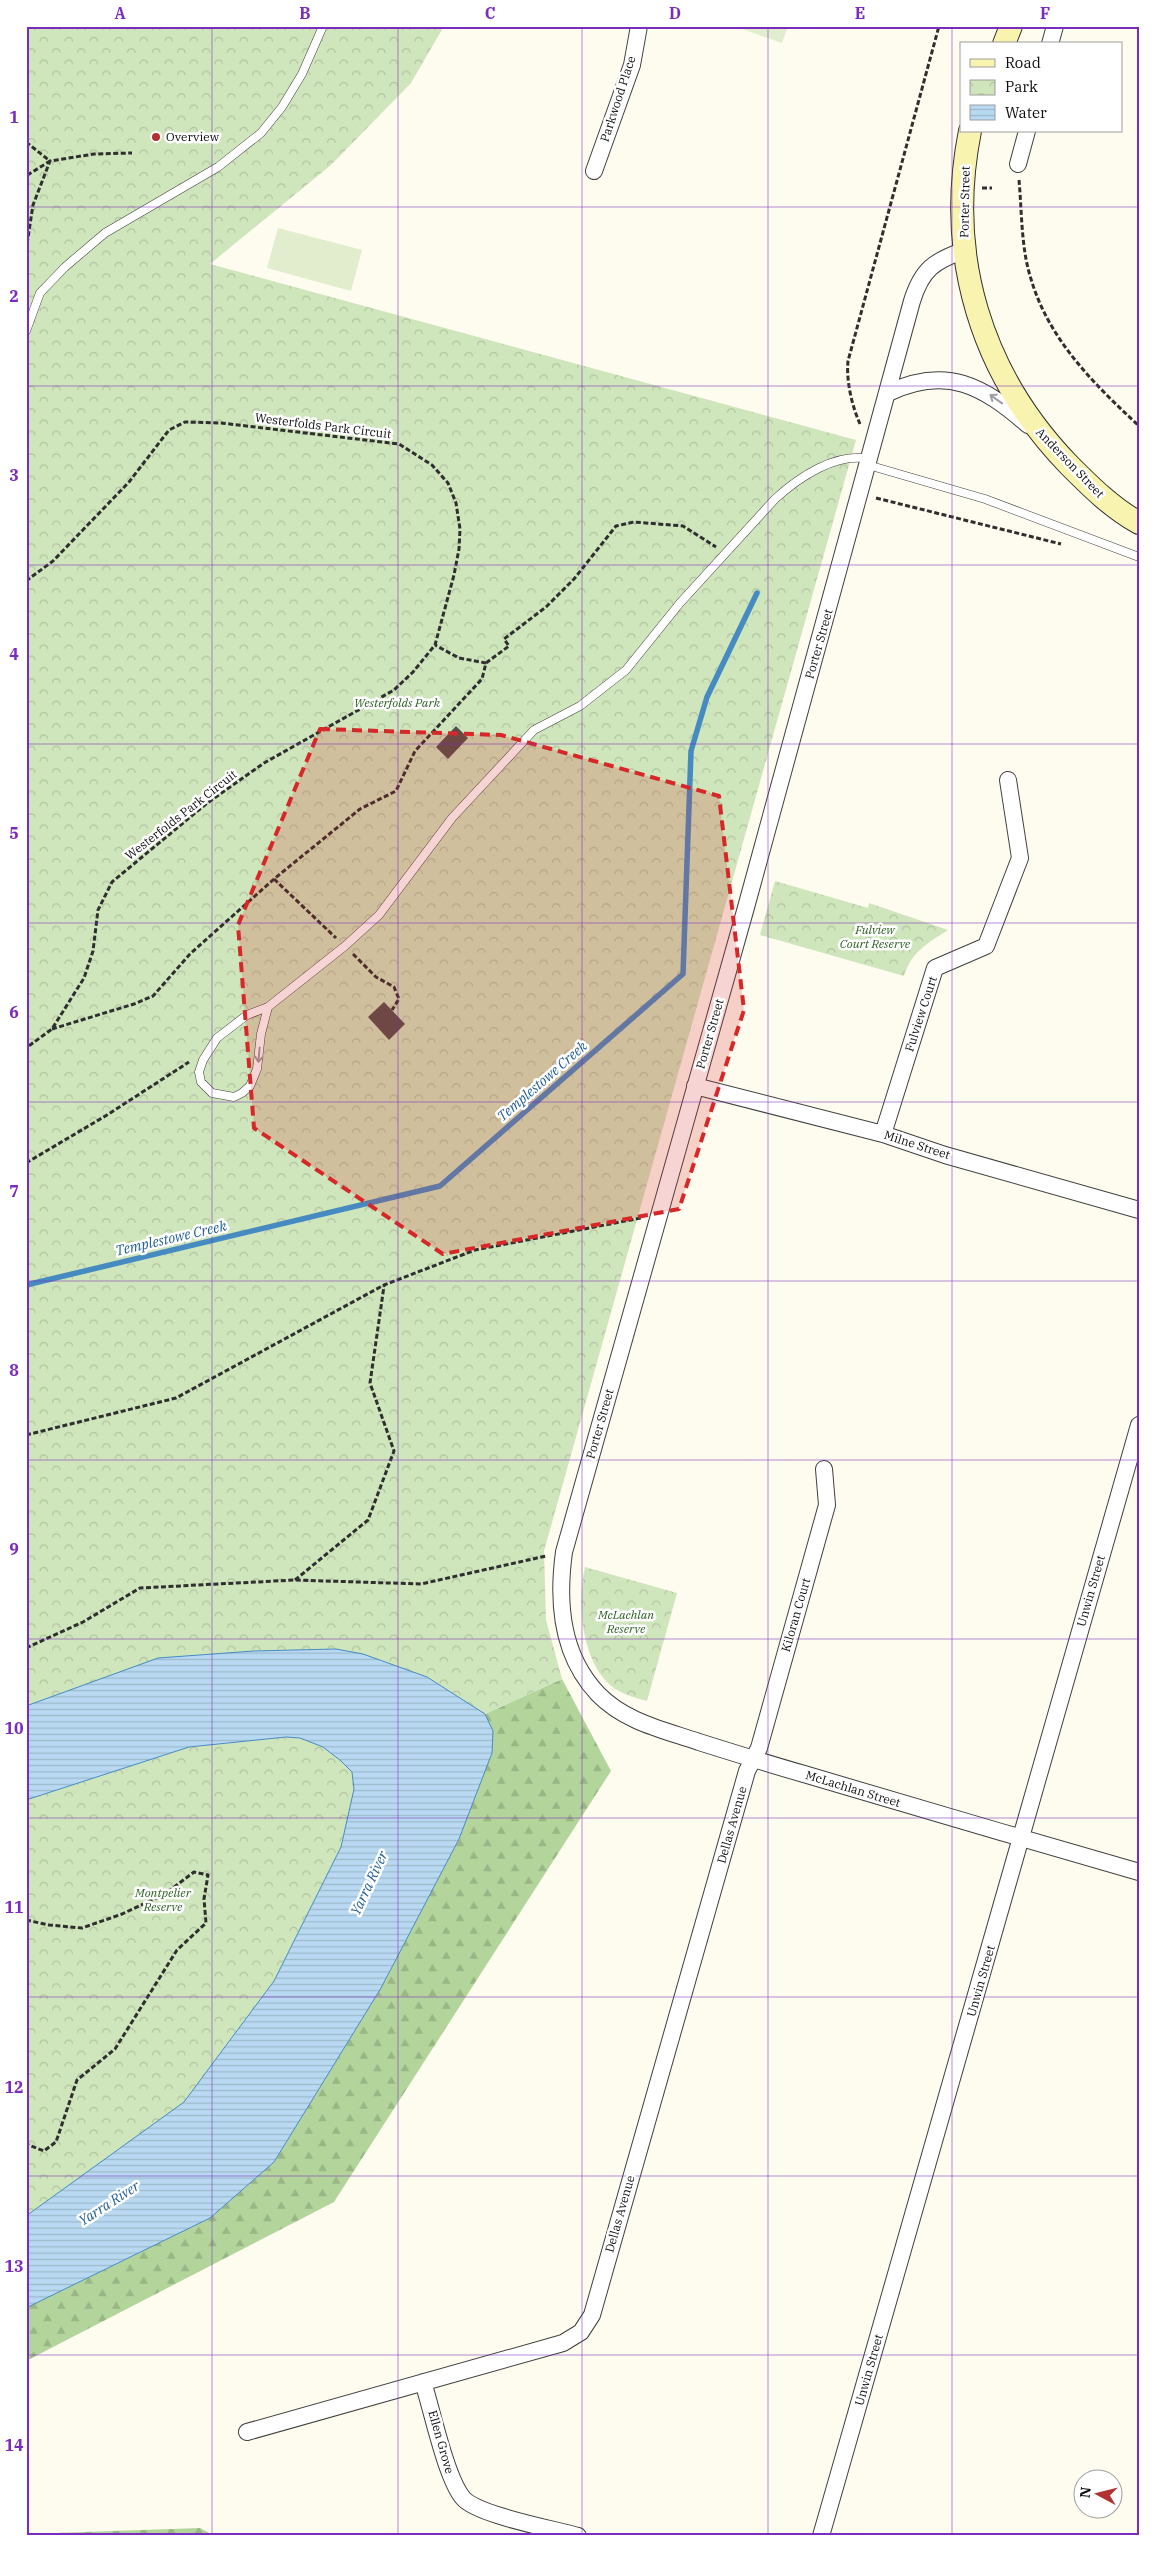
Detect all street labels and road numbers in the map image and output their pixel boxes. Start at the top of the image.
street label: Parkwood Place [597,54,638,144]
street label: Porter Street [956,166,973,238]
street label: Westerfolds Park Circuit [254,410,392,441]
street label: Anderson Street [1033,424,1108,501]
street label: Porter Street [801,607,836,681]
street label: Westerfolds Park Circuit [122,766,239,863]
street label: Fulview Court [901,974,940,1053]
street label: Porter Street [692,997,727,1071]
street label: Milne Street [882,1127,952,1162]
street label: Porter Street [582,1387,617,1461]
street label: Unwin Street [1073,1553,1108,1628]
street label: Kiloran Court [778,1576,813,1654]
street label: McLachlan Street [804,1767,902,1810]
street label: Dellas Avenue [713,1785,750,1865]
street label: Unwin Street [963,1943,998,2018]
street label: Dellas Avenue [601,2174,638,2254]
street label: Unwin Street [851,2332,886,2407]
street label: Ellen Grove [425,2408,458,2475]

